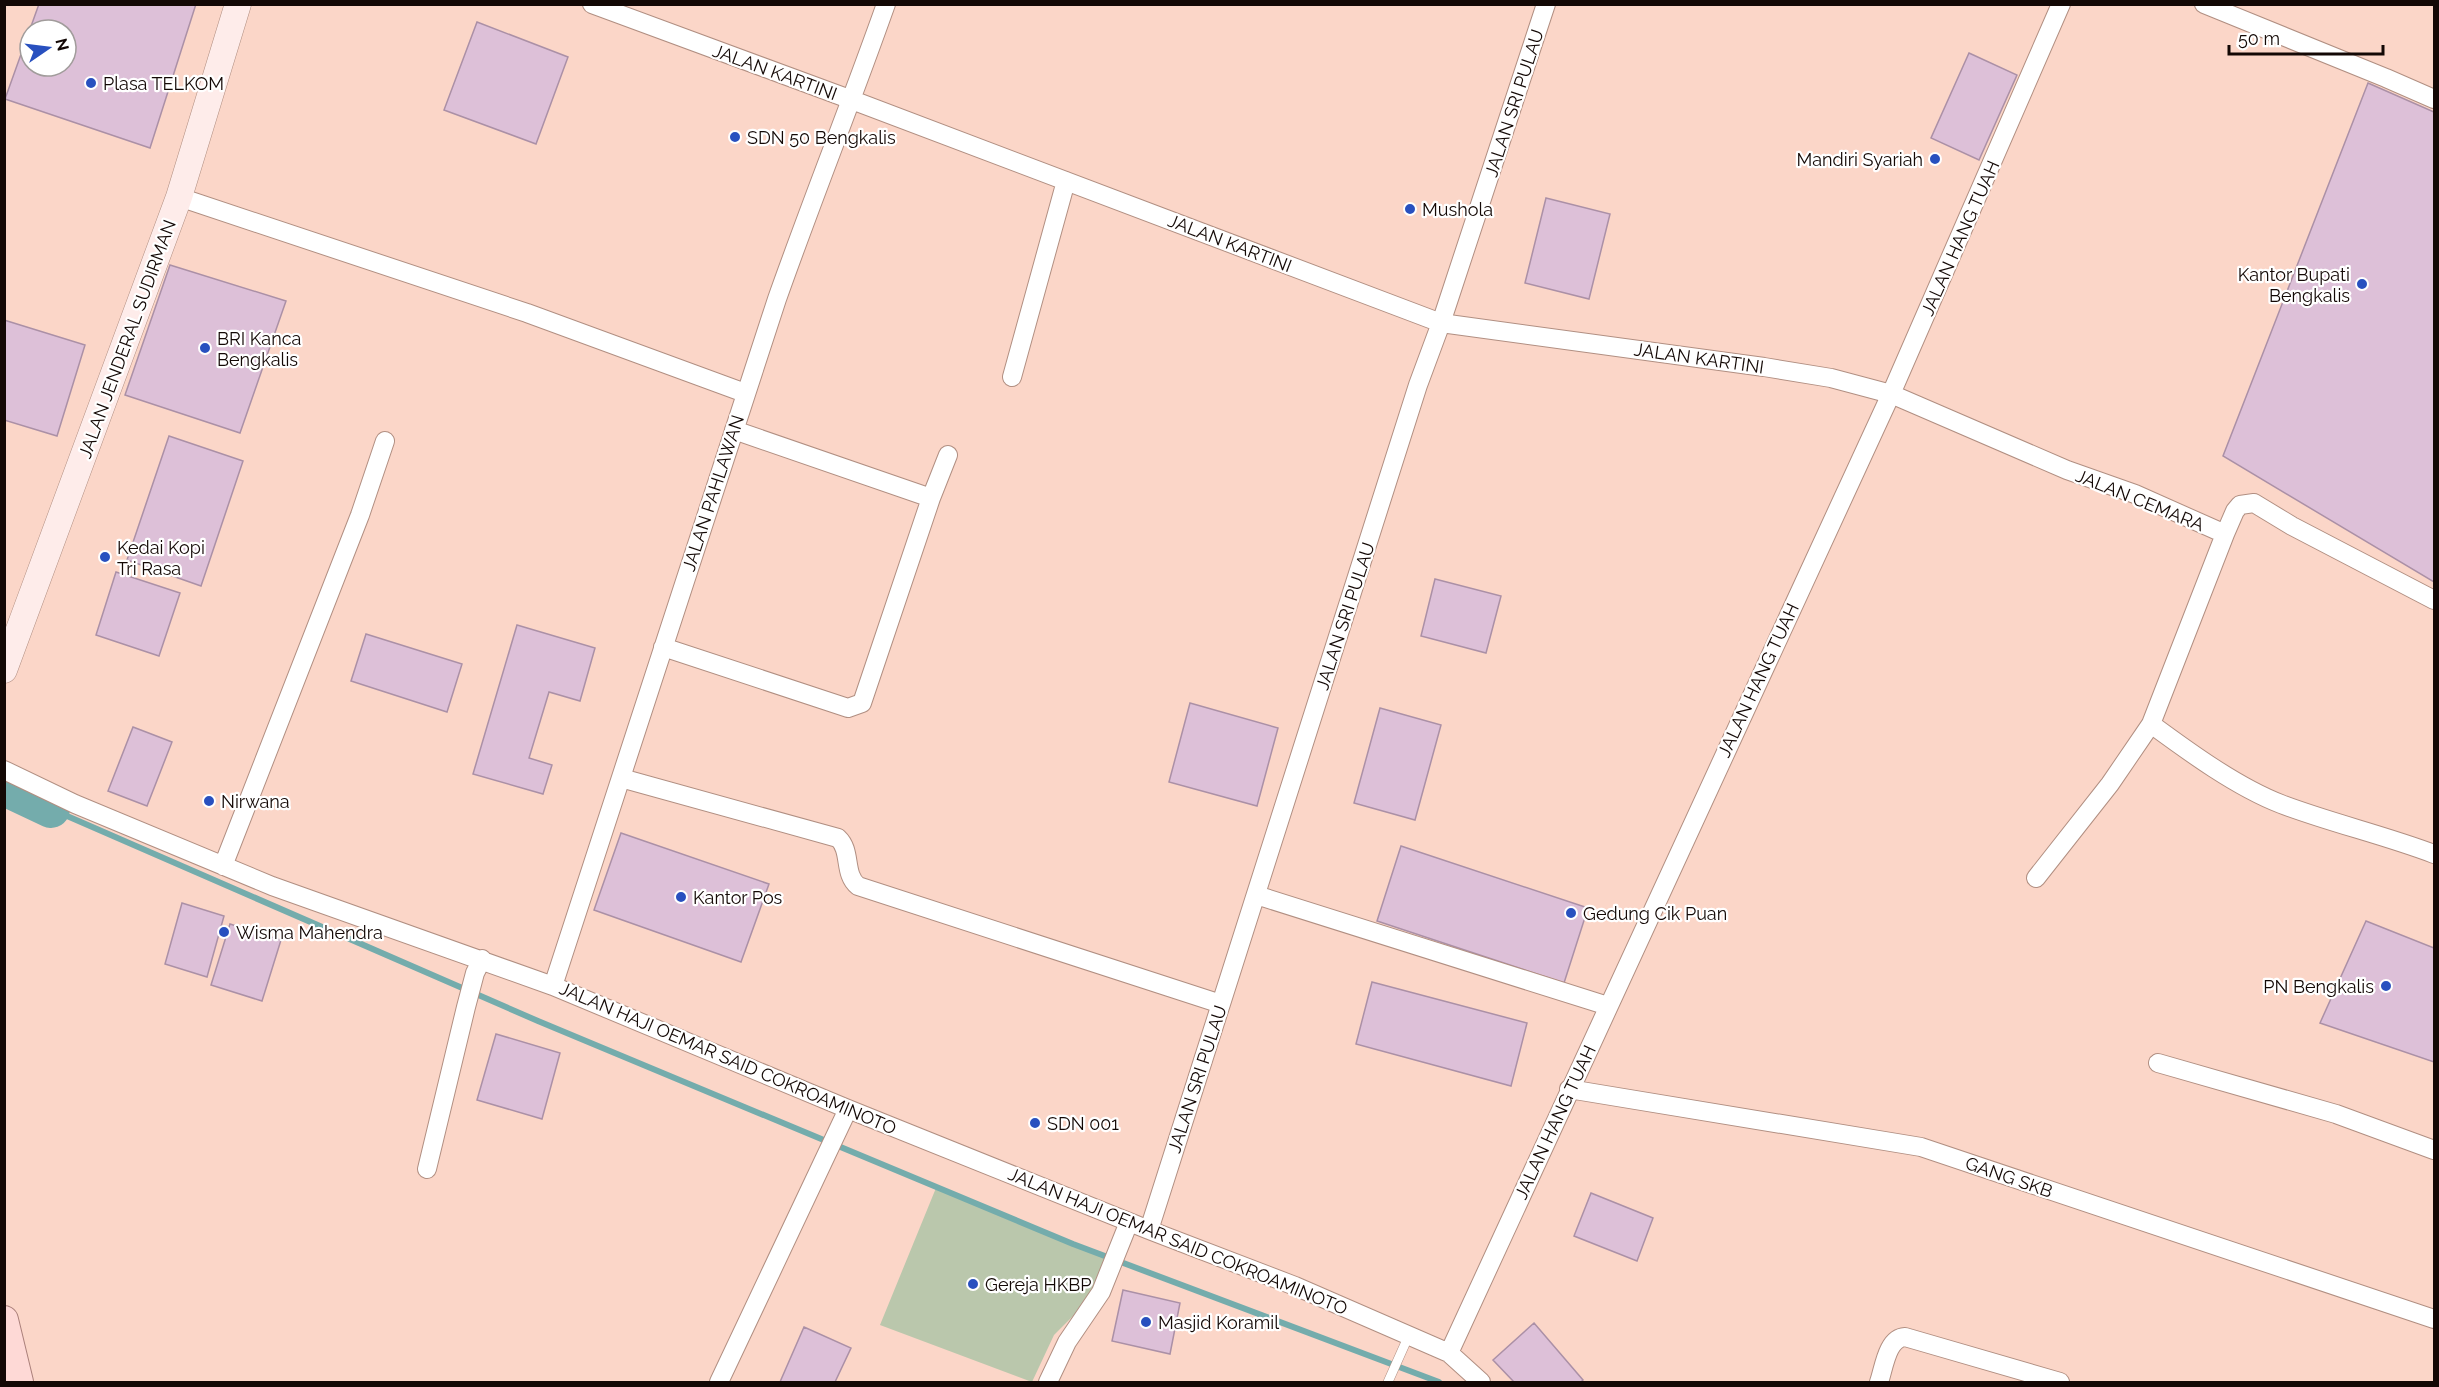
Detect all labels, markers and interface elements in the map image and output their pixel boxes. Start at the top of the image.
north arrow [18,18,78,78]
scale bar [2229,18,2384,56]
street label: JALAN SRI PULAU [1480,27,1548,179]
text: 50 m [2238,28,2280,49]
text: N [51,36,73,53]
street label: JALAN KARTINI [710,40,840,104]
place label: Plasa TELKOM [103,73,224,94]
marker: Plasa TELKOM [84,76,98,90]
place label: SDN 50 Bengkalis [747,127,896,148]
marker: SDN 50 Bengkalis [728,130,742,144]
place label: Mandiri Syariah [1797,149,1923,170]
marker: Mandiri Syariah [1928,152,1942,166]
street label: JALAN HANG TUAH [1916,157,2004,319]
place label: Mushola [1422,199,1493,220]
marker: Mushola [1403,202,1417,216]
street label: JALAN KARTINI [1165,210,1295,276]
street label: JALAN JENDERAL SUDIRMAN [74,217,180,461]
place label: Kantor Bupati Bengkalis [2238,264,2350,306]
marker: Kantor Bupati Bengkalis [2355,277,2369,291]
place label: BRI Kanca Bengkalis [217,328,301,370]
street label: JALAN KARTINI [1633,338,1765,378]
marker: BRI Kanca Bengkalis [198,341,212,355]
street label: JALAN PAHLAWAN [678,412,748,574]
street label: JALAN CEMARA [2073,465,2207,535]
place label: Kedai Kopi Tri Rasa [117,537,205,579]
street label: JALAN SRI PULAU [1311,540,1379,692]
marker: Kedai Kopi Tri Rasa [98,550,112,564]
street label: JALAN HANG TUAH [1713,600,1803,760]
place label: Nirwana [221,791,290,812]
marker: Nirwana [202,794,216,808]
place label: Kantor Pos [693,887,783,908]
marker: Kantor Pos [674,890,688,904]
place label: Gedung Cik Puan [1583,903,1727,924]
marker: Gedung Cik Puan [1564,906,1578,920]
place label: Wisma Mahendra [236,922,383,943]
marker: Wisma Mahendra [217,925,231,939]
place label: PN Bengkalis [2263,976,2374,997]
street label: JALAN HAJI OEMAR SAID COKROAMINOTO [556,977,900,1139]
marker: PN Bengkalis [2379,979,2393,993]
street label: JALAN SRI PULAU [1163,1003,1231,1155]
street label: JALAN HANG TUAH [1510,1042,1600,1202]
place label: SDN 001 [1047,1113,1119,1134]
marker: SDN 001 [1028,1116,1042,1130]
street label: GANG SKB [1963,1152,2055,1202]
street label: JALAN HAJI OEMAR SAID COKROAMINOTO [1005,1163,1351,1319]
place label: Gereja HKBP [985,1274,1092,1295]
marker: Gereja HKBP [966,1277,980,1291]
place label: Masjid Koramil [1158,1312,1279,1333]
marker: Masjid Koramil [1139,1315,1153,1329]

